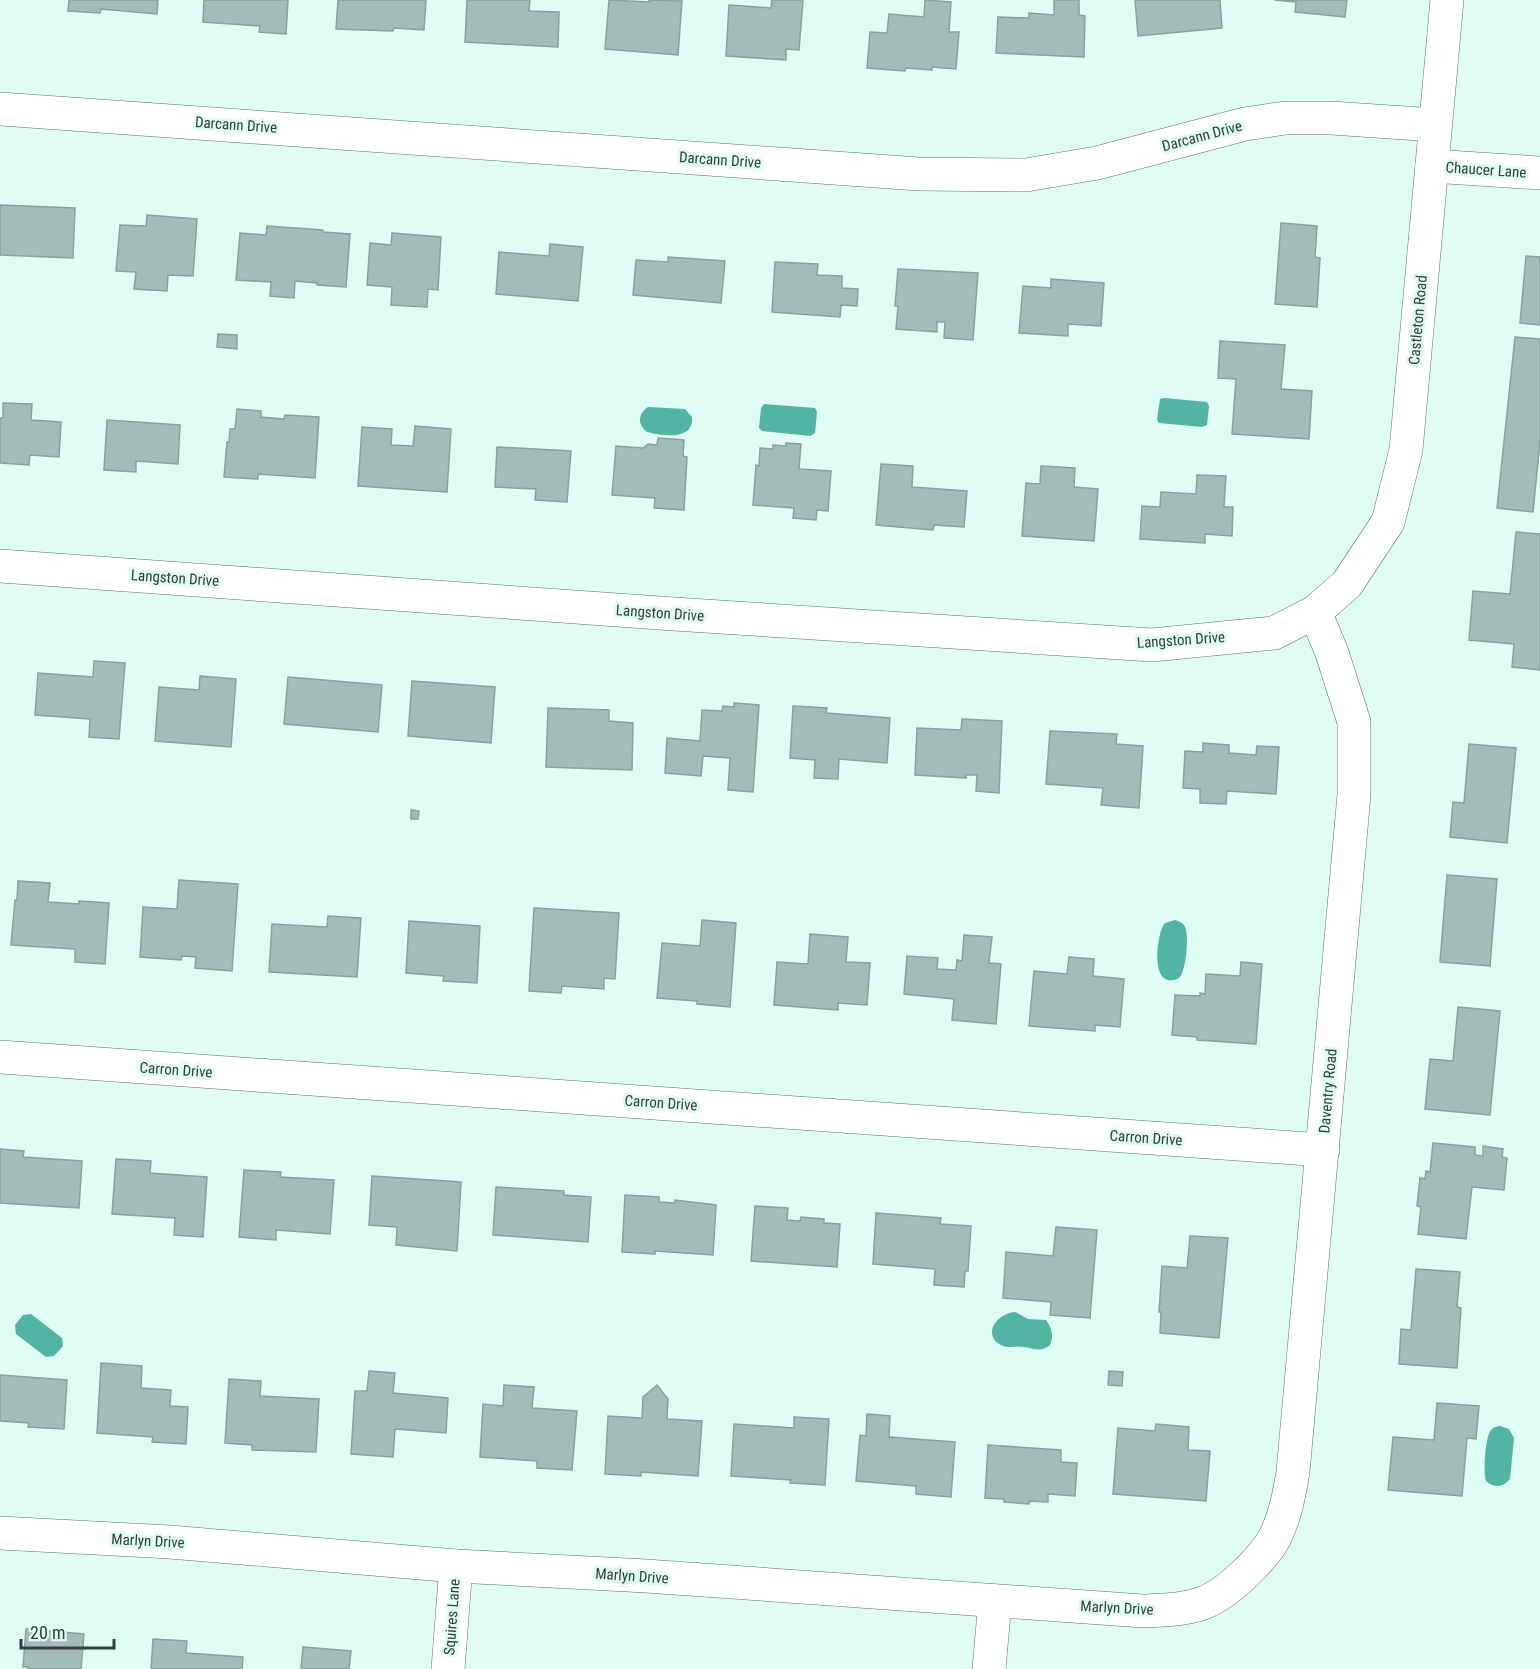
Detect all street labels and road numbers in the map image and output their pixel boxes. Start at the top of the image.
street label: Darcann Drive [194,113,278,137]
street label: Darcann Drive [1160,117,1244,155]
street label: Darcann Drive [678,148,762,172]
street label: Chaucer Lane [1445,158,1527,182]
street label: Castleton Road [1405,274,1431,366]
street label: Langston Drive [130,566,220,590]
street label: Langston Drive [615,601,705,625]
street label: Langston Drive [1136,628,1226,652]
street label: Daventry Road [1315,1048,1341,1134]
street label: Carron Drive [139,1058,213,1082]
street label: Carron Drive [624,1091,698,1115]
street label: Carron Drive [1109,1126,1183,1150]
street label: Marlyn Drive [111,1530,185,1552]
street label: Marlyn Drive [595,1564,669,1588]
street label: Squires Lane [440,1578,464,1656]
street label: Marlyn Drive [1080,1597,1154,1619]

